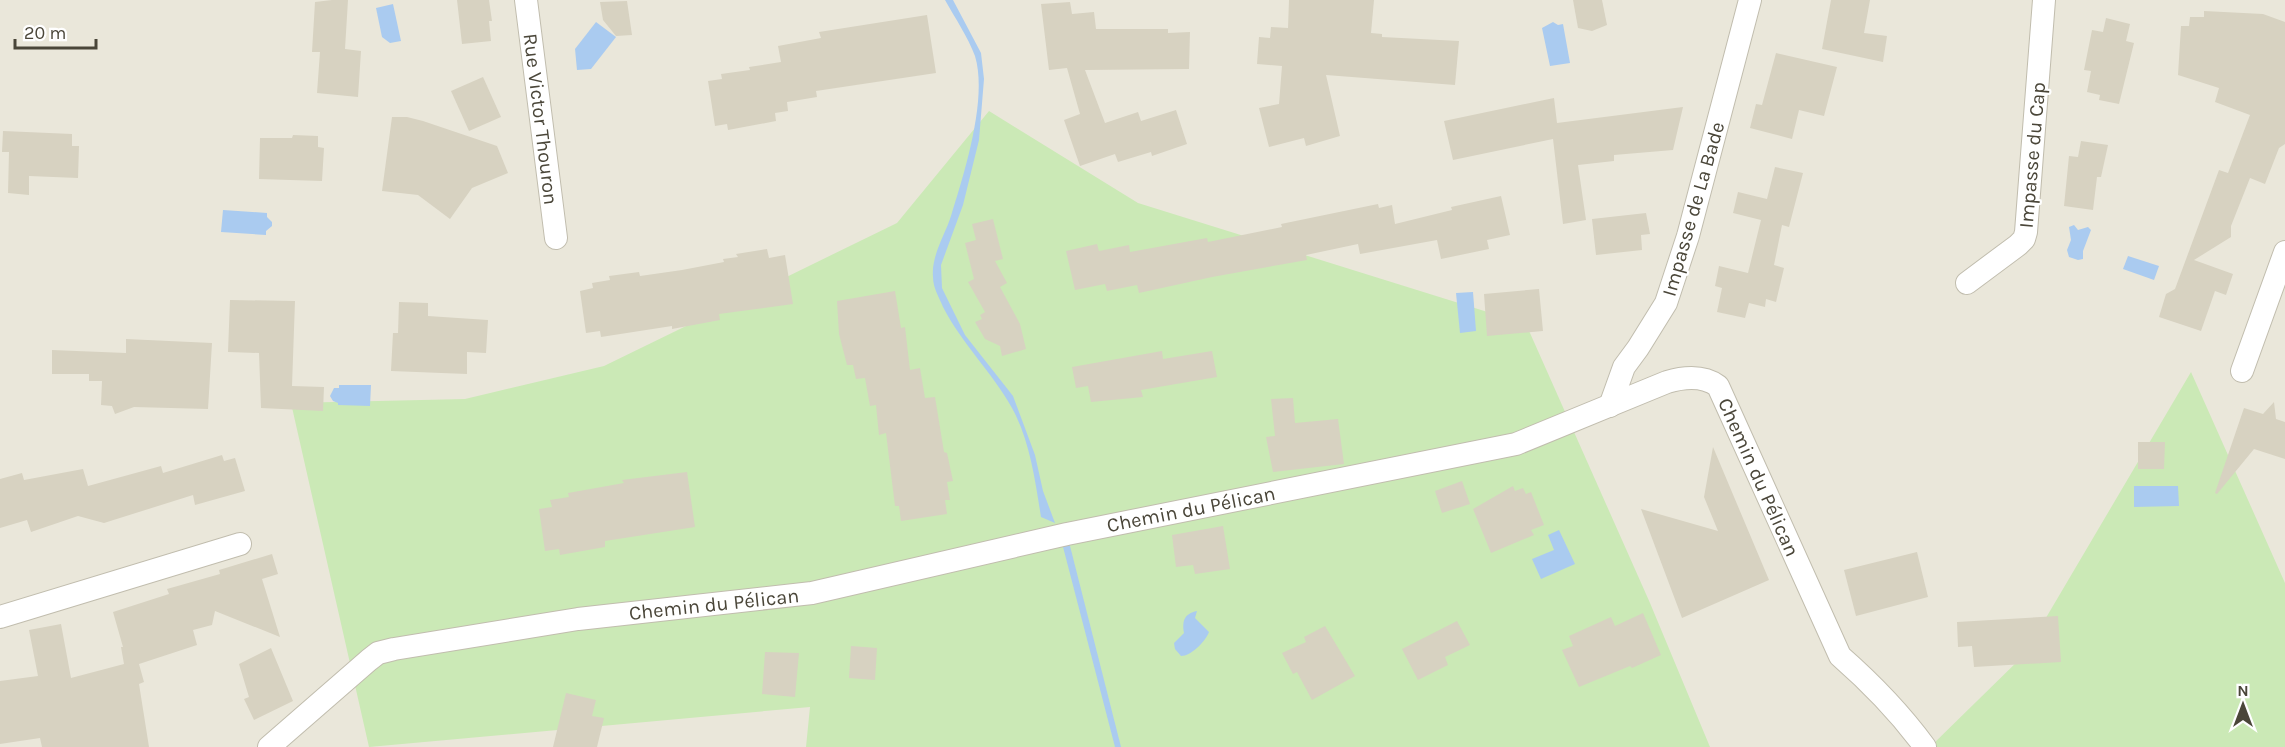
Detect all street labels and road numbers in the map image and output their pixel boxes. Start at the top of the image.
street label: Rue Victor Thouron [519,32,562,206]
street label: Impasse du Cap [2015,81,2050,229]
street label: Impasse de La Bade [1658,119,1729,299]
street label: Chemin du Pélican [1713,394,1804,560]
street label: Chemin du Pélican [1105,482,1277,537]
street label: Chemin du Pélican [628,584,800,625]

